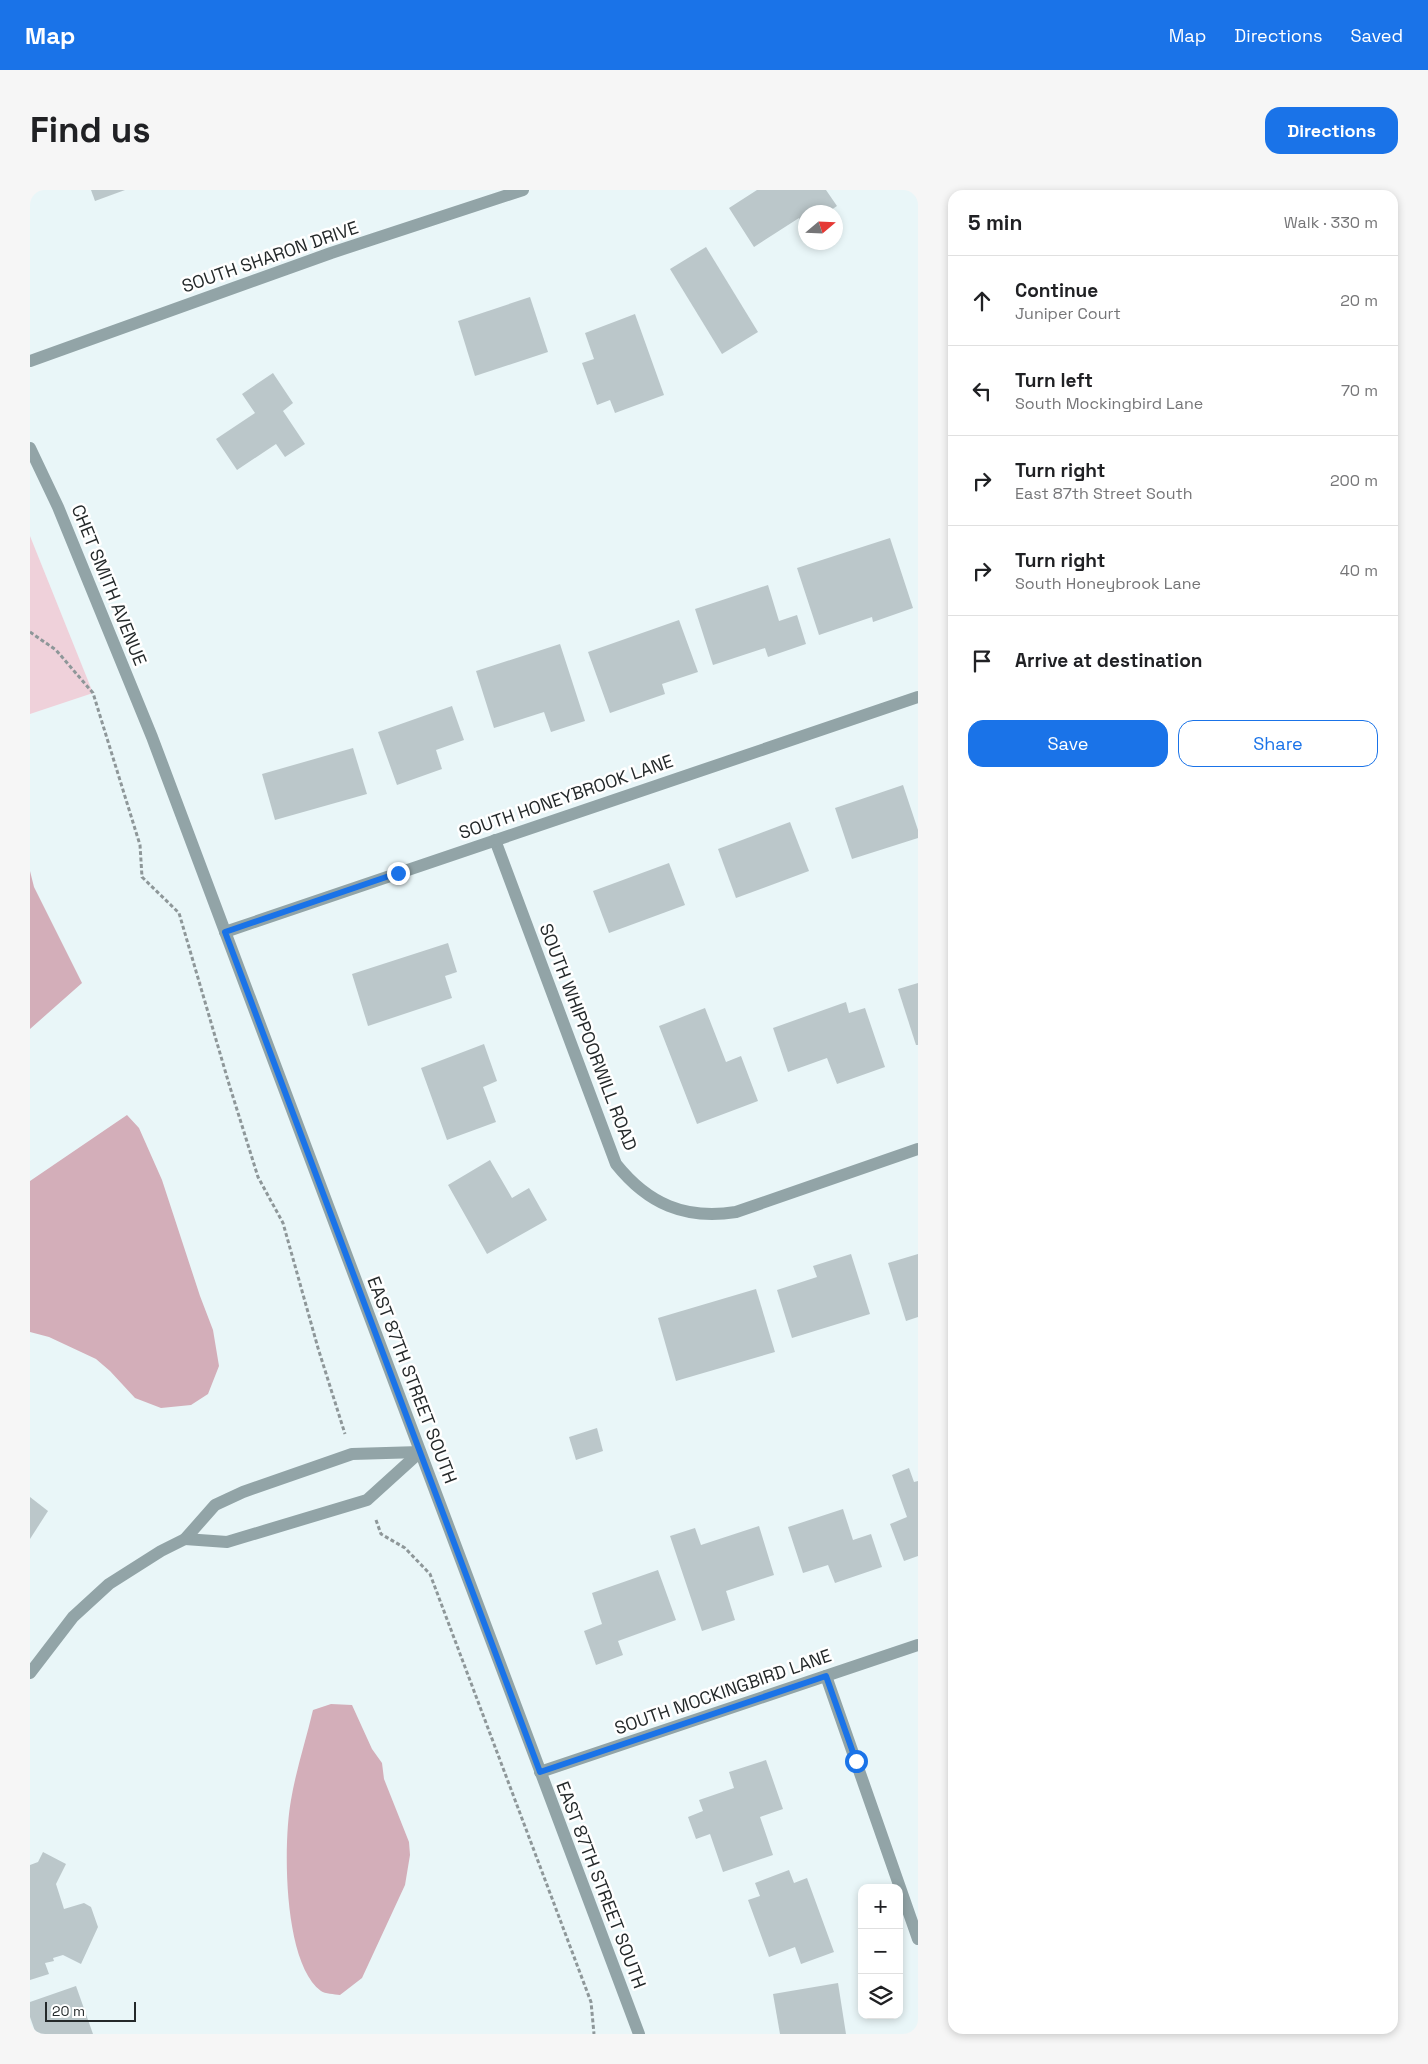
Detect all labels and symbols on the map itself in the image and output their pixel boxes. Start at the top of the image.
north arrow [798,205,843,250]
street label: SOUTH SHARON DRIVE [179,216,361,298]
street label: CHET SMITH AVENUE [67,501,152,669]
street label: SOUTH HONEYBROOK LANE [456,749,676,844]
route end [387,862,410,885]
street label: SOUTH WHIPPOORWILL ROAD [534,920,642,1154]
street label: EAST 87TH STREET SOUTH [362,1273,463,1487]
street label: SOUTH MOCKINGBIRD LANE [611,1644,834,1740]
route start [845,1750,868,1773]
street label: EAST 87TH STREET SOUTH [551,1778,652,1992]
scale bar [45,1999,136,2022]

